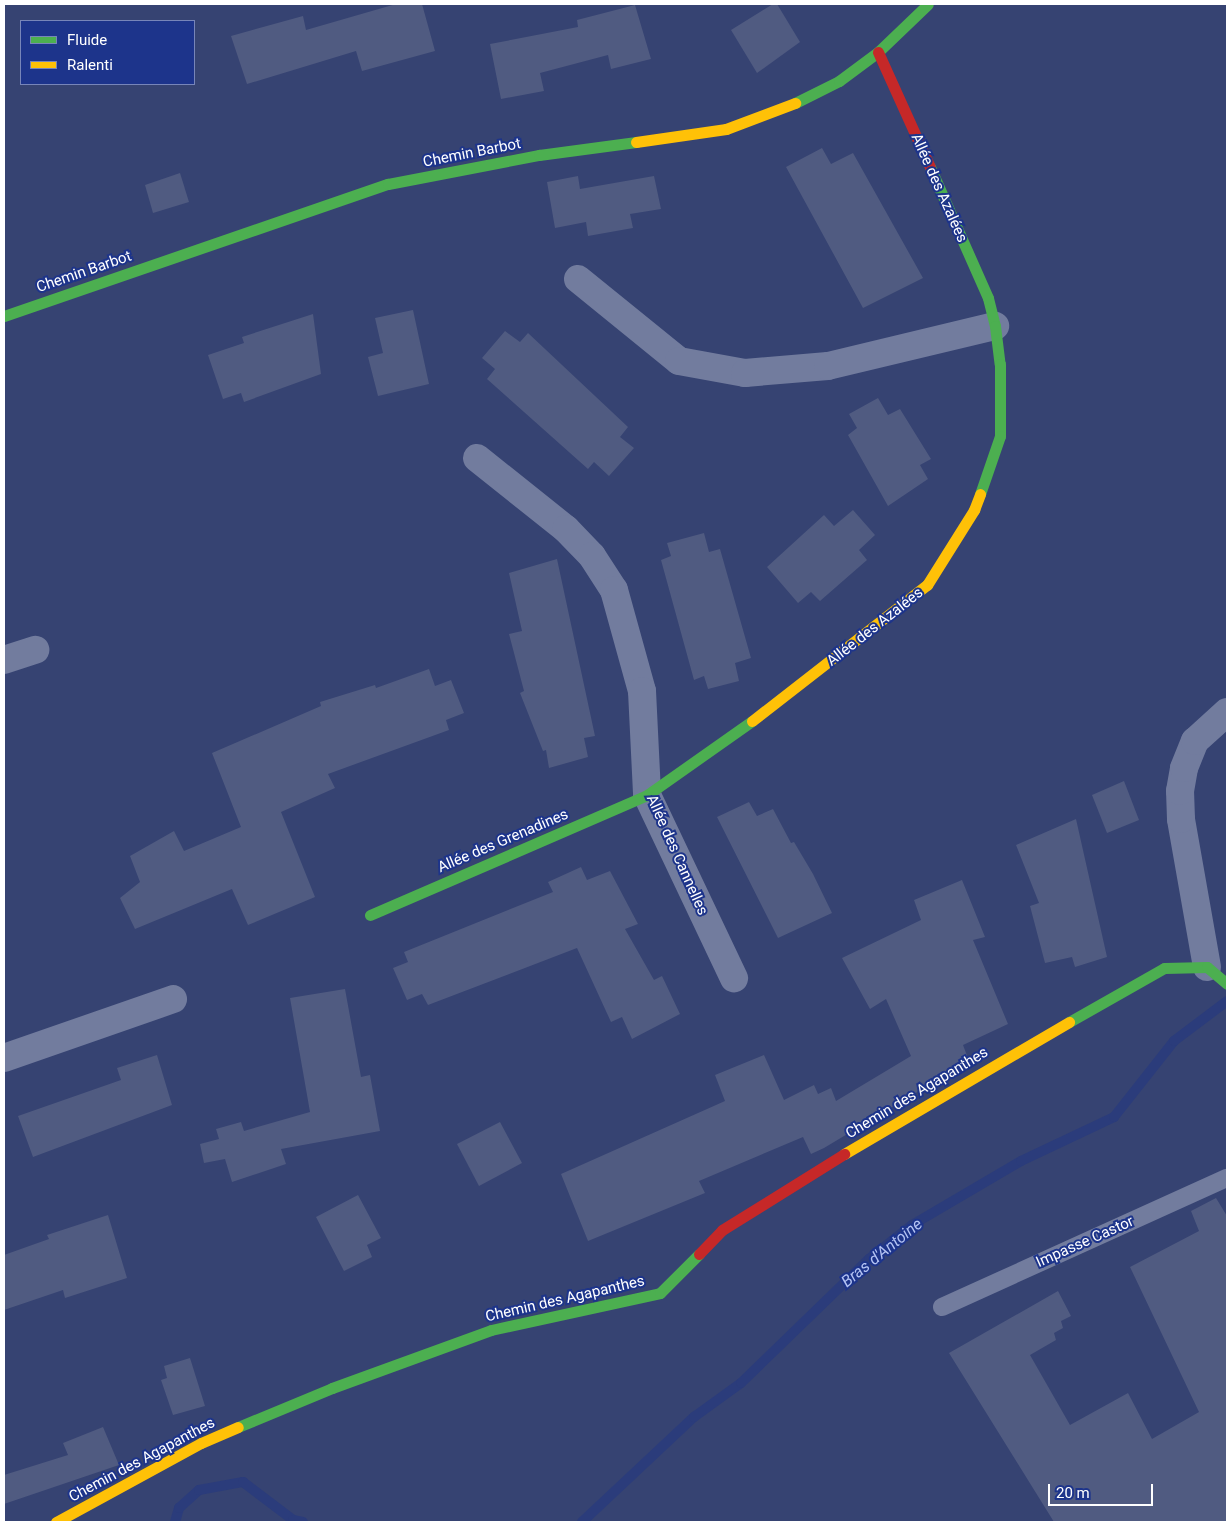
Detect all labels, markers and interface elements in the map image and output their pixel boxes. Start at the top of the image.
legend [20,20,195,85]
text: Fluide [67,31,107,49]
text: Ralenti [67,56,113,74]
street label: Allée des Azalées [907,131,971,245]
street label: Chemin Barbot [422,135,522,171]
street label: Chemin Barbot [34,247,134,297]
street label: Allée des Azalées [823,584,927,670]
street label: Allée des Cannelles [642,792,712,918]
street label: Allée des Grenadines [435,805,571,877]
street label: Chemin des Agapanthes [843,1043,991,1143]
street label: Impasse Castor [1033,1212,1137,1272]
water label: Bras d'Antoine [838,1215,926,1291]
street label: Chemin des Agapanthes [484,1272,646,1326]
street label: Chemin des Agapanthes [66,1414,218,1506]
scale bar [1051,1474,1156,1506]
text: 20 m [1056,1484,1090,1502]

